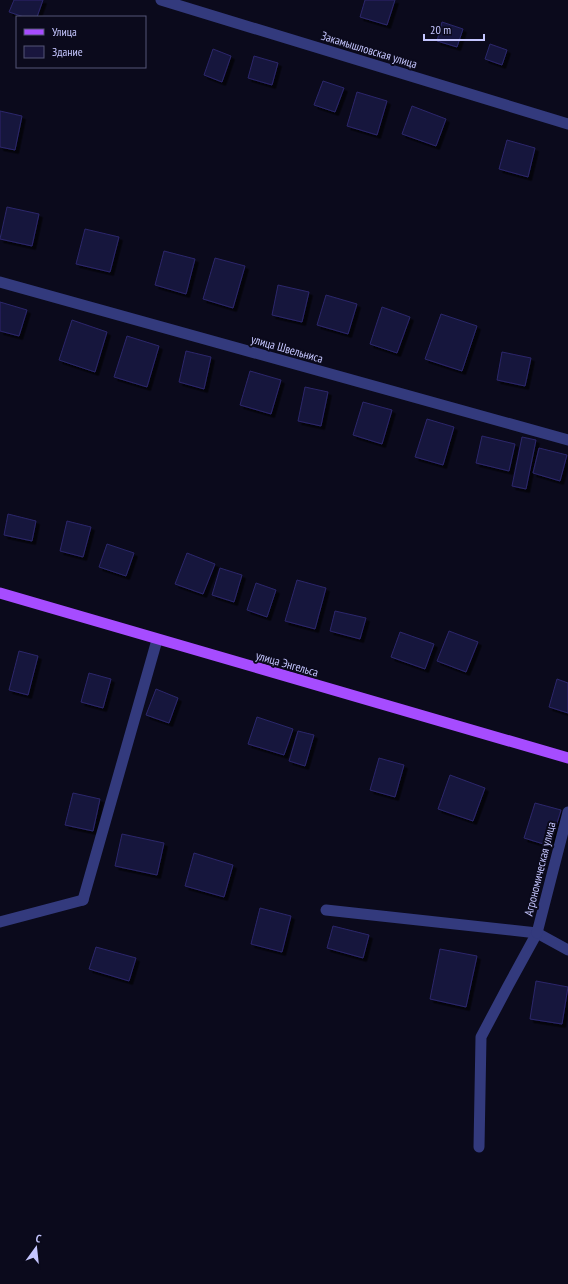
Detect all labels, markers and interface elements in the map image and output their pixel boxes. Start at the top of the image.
legend [16,16,146,68]
scale bar [424,16,484,42]
text: 20 m [430,22,451,37]
text: Улица [52,24,77,39]
street label: Закамышловская улица [319,28,419,71]
text: Здание [52,44,83,59]
street label: улица Швельниса [249,331,325,366]
street label: улица Энгельса [254,647,320,680]
street label: Агрономическая улица [521,820,559,918]
north arrow [16,1228,56,1268]
text: С [34,1231,43,1246]

